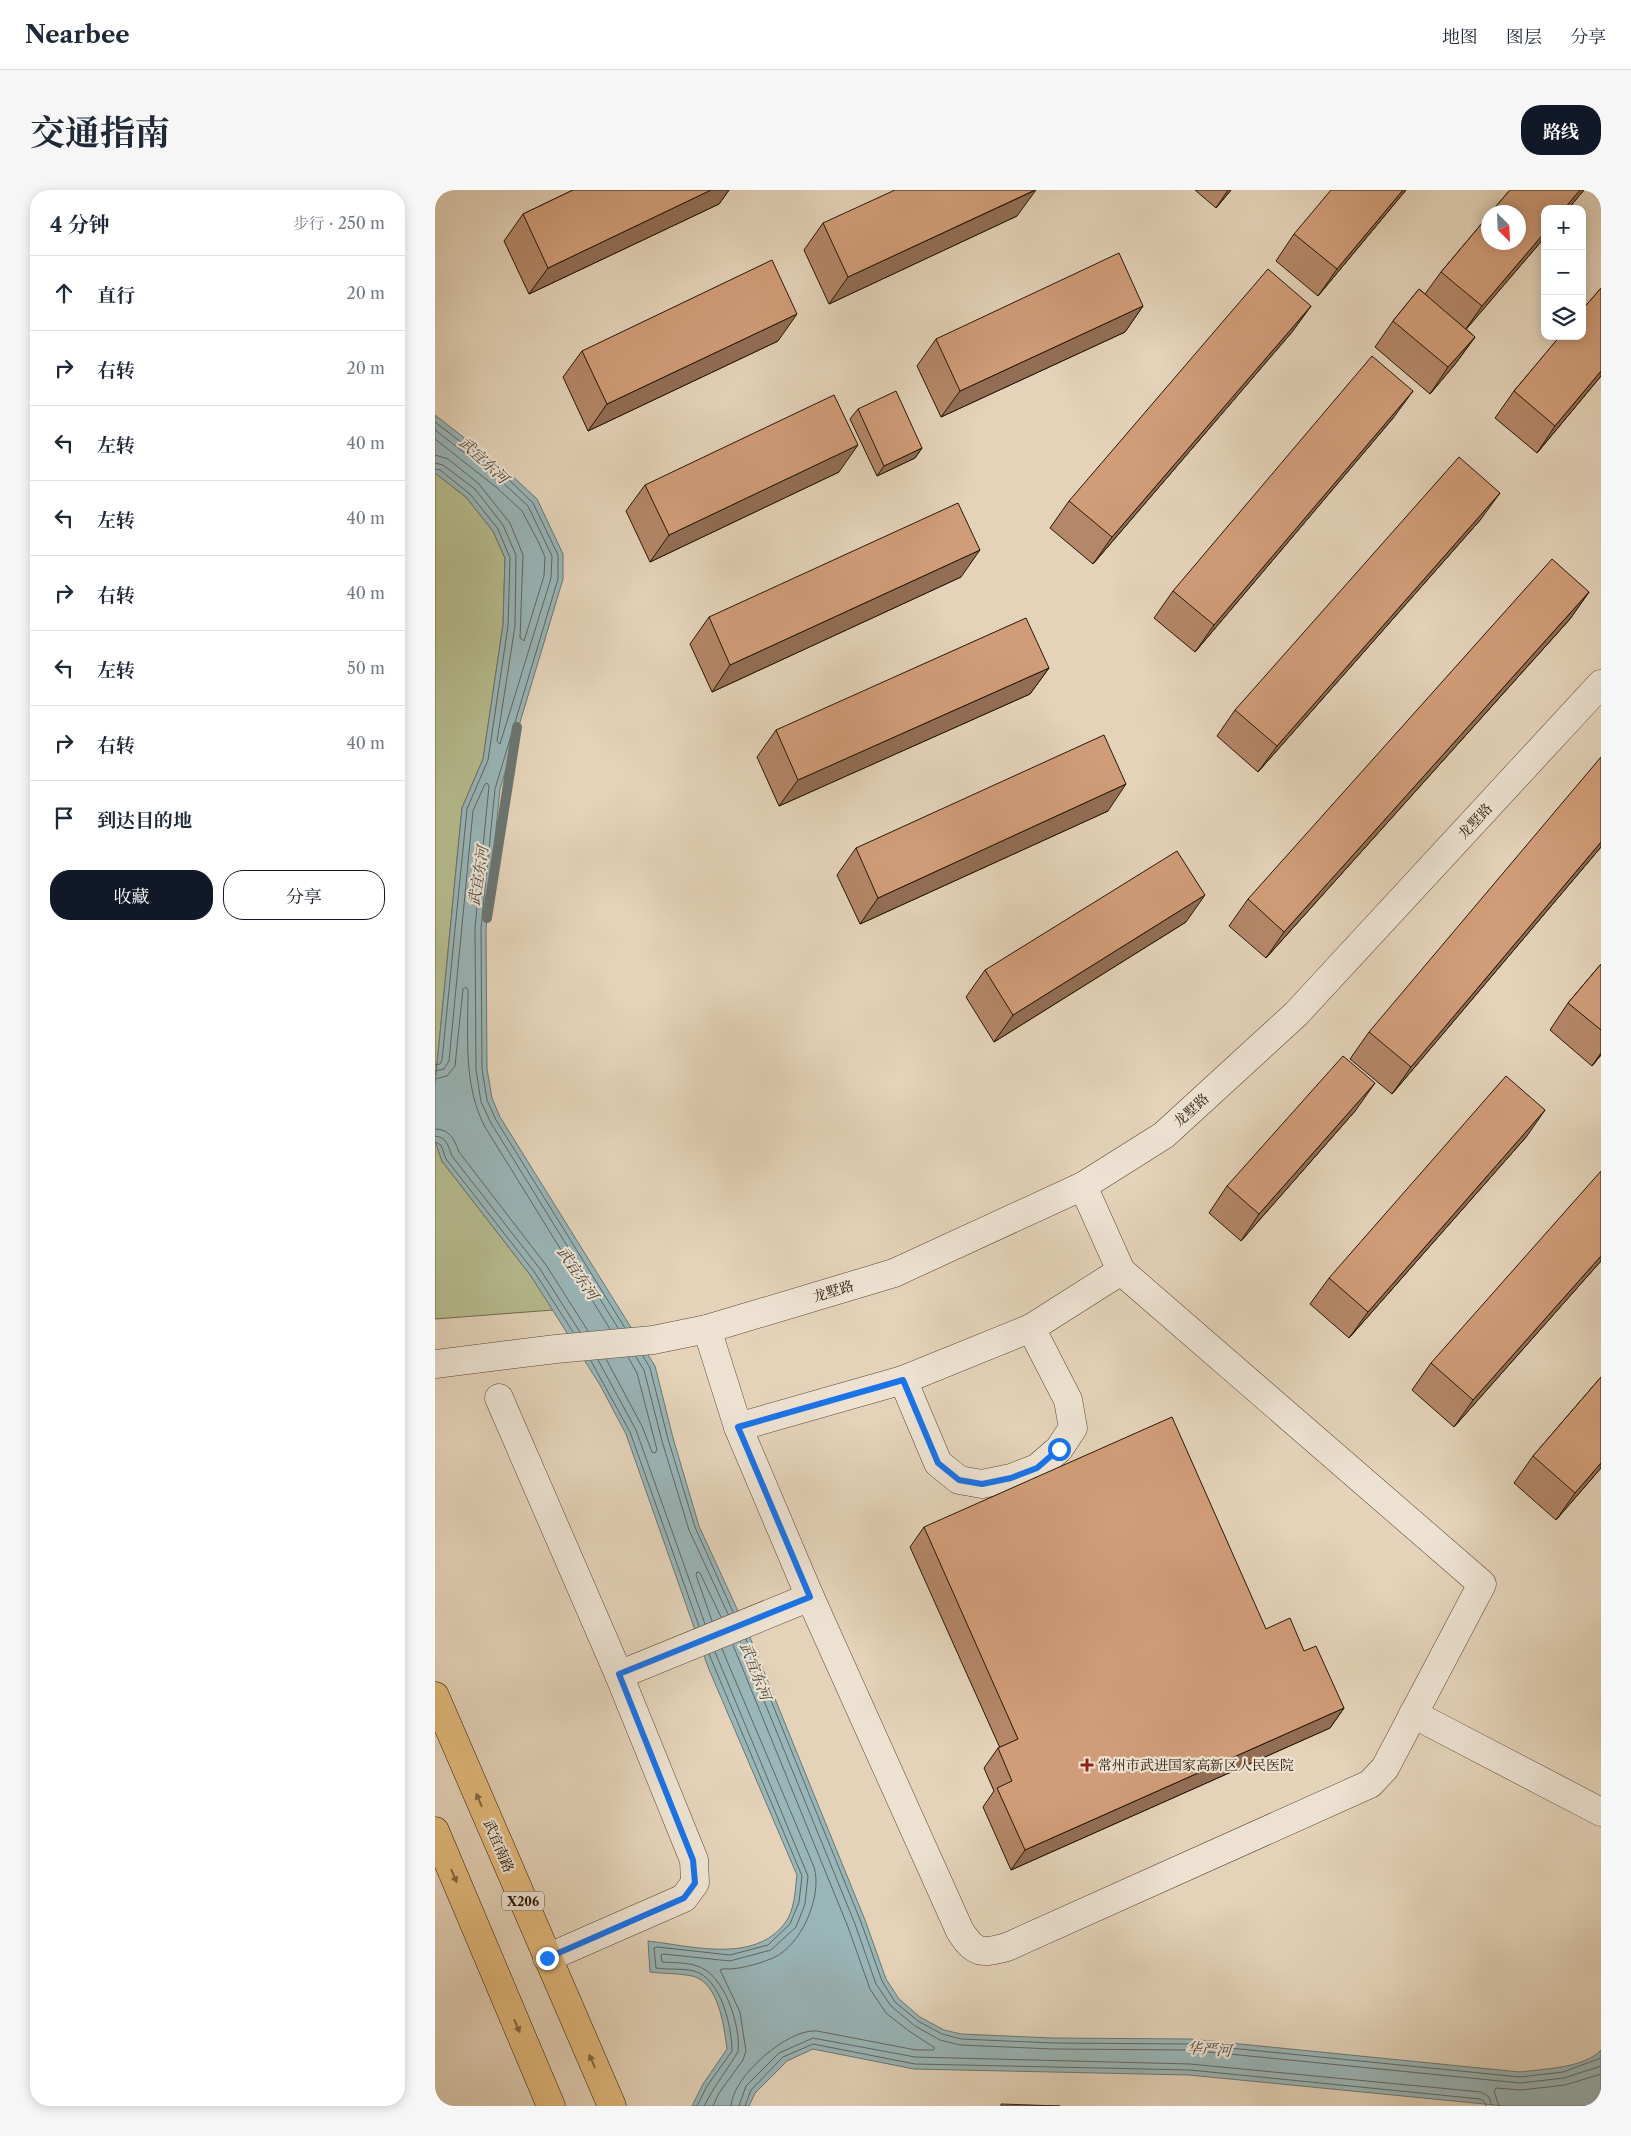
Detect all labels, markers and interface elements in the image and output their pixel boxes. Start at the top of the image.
text: Nearbee [25,20,130,49]
text: 地图 [1442,26,1478,48]
text: 图层 [1506,26,1542,48]
text: 分享 [1570,26,1606,48]
button: 路线 [1521,105,1601,155]
text: 交通指南 [30,111,170,154]
north arrow [1481,205,1526,250]
map controls [1541,205,1586,340]
button: + [1541,205,1586,250]
text: 4 分钟 [50,212,110,237]
text: 步行 · 250 m [293,213,385,233]
button: − [1541,250,1586,295]
icon: ahead [50,279,78,307]
text: 20 m [346,283,385,303]
text: 直行 [97,284,135,307]
button: layers [1541,295,1586,340]
icon: right [50,354,78,382]
text: 20 m [346,358,385,378]
text: 右转 [97,359,135,382]
icon: left [50,429,78,457]
text: 40 m [346,433,385,453]
water label: 武宜东河 [456,433,515,489]
text: 左转 [97,434,135,457]
icon: left [50,504,78,532]
text: 40 m [346,508,385,528]
text: 左转 [97,509,135,532]
icon: right [50,579,78,607]
text: 40 m [346,583,385,603]
text: 右转 [97,584,135,607]
icon: left [50,654,78,682]
text: 50 m [347,658,385,678]
text: 左转 [97,659,135,682]
icon: right [50,729,78,757]
text: 40 m [346,733,385,753]
text: 右转 [97,734,135,757]
street label: 龙墅路 [1454,800,1496,842]
icon: arrive [50,804,78,832]
text: 到达目的地 [97,809,192,832]
water label: 武宜东河 [464,842,493,907]
button: 收藏 [50,870,213,920]
button: 分享 [223,870,385,920]
street label: 龙墅路 [1169,1089,1213,1131]
water label: 武宜东河 [553,1243,604,1306]
street label: 龙墅路 [810,1276,856,1306]
route start [1048,1438,1071,1461]
water label: 武宜东河 [736,1640,777,1705]
place label: 常州市武进国家高新区人民医院 [1098,1756,1294,1774]
marker: 常州市武进国家高新区人民医院 [1080,1758,1094,1772]
one-way arrow [475,1793,483,1807]
street label: 武宜南路 [480,1817,518,1875]
one-way arrow [450,1869,458,1884]
road number: X206 [502,1892,544,1910]
route end [536,1947,559,1970]
one-way arrow [514,2019,522,2033]
water label: 华严河 [1186,2038,1235,2060]
one-way arrow [588,2054,596,2068]

